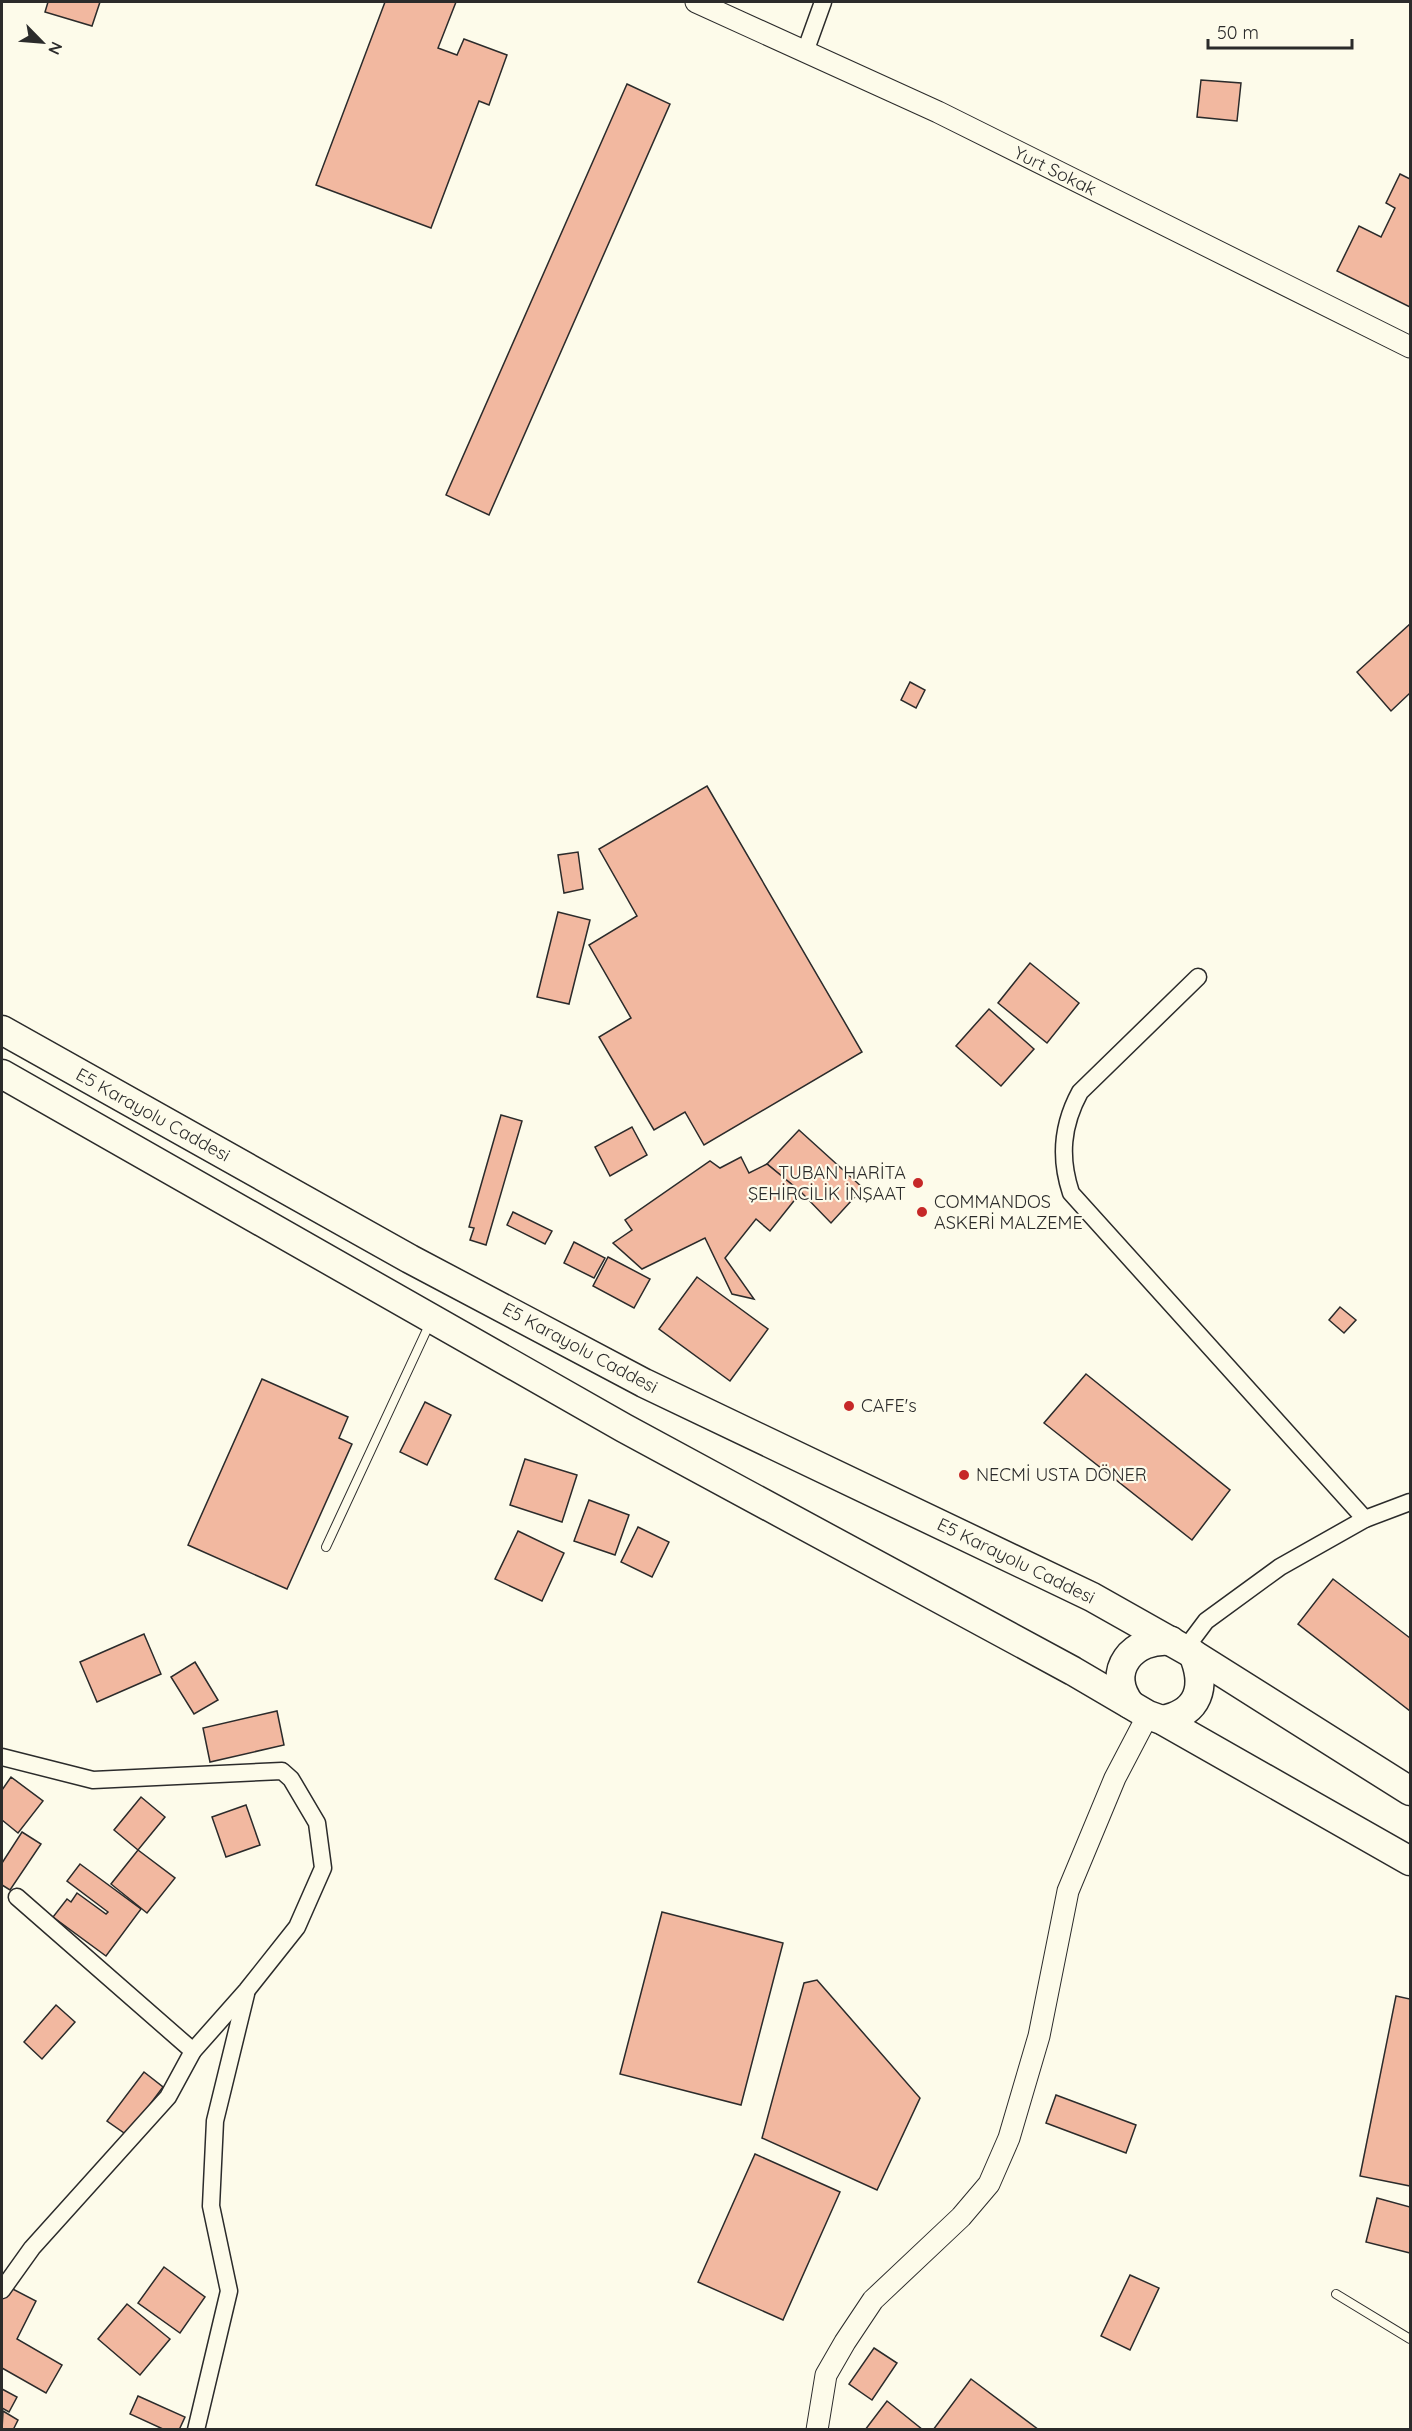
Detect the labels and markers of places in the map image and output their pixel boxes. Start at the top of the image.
place label: TUBAN HARİTA ŞEHİRCİLİK İNŞAAT [748,1161,906,1205]
marker: TUBAN HARİTA ŞEHİRCİLİK İNŞAAT [911,1176,925,1190]
place label: COMMANDOS ASKERİ MALZEME [934,1190,1083,1234]
marker: COMMANDOS ASKERİ MALZEME [915,1205,929,1219]
place label: CAFE's [861,1394,917,1417]
marker: CAFE's [842,1399,856,1413]
place label: NECMİ USTA DÖNER [976,1463,1147,1486]
marker: NECMİ USTA DÖNER [957,1468,971,1482]

